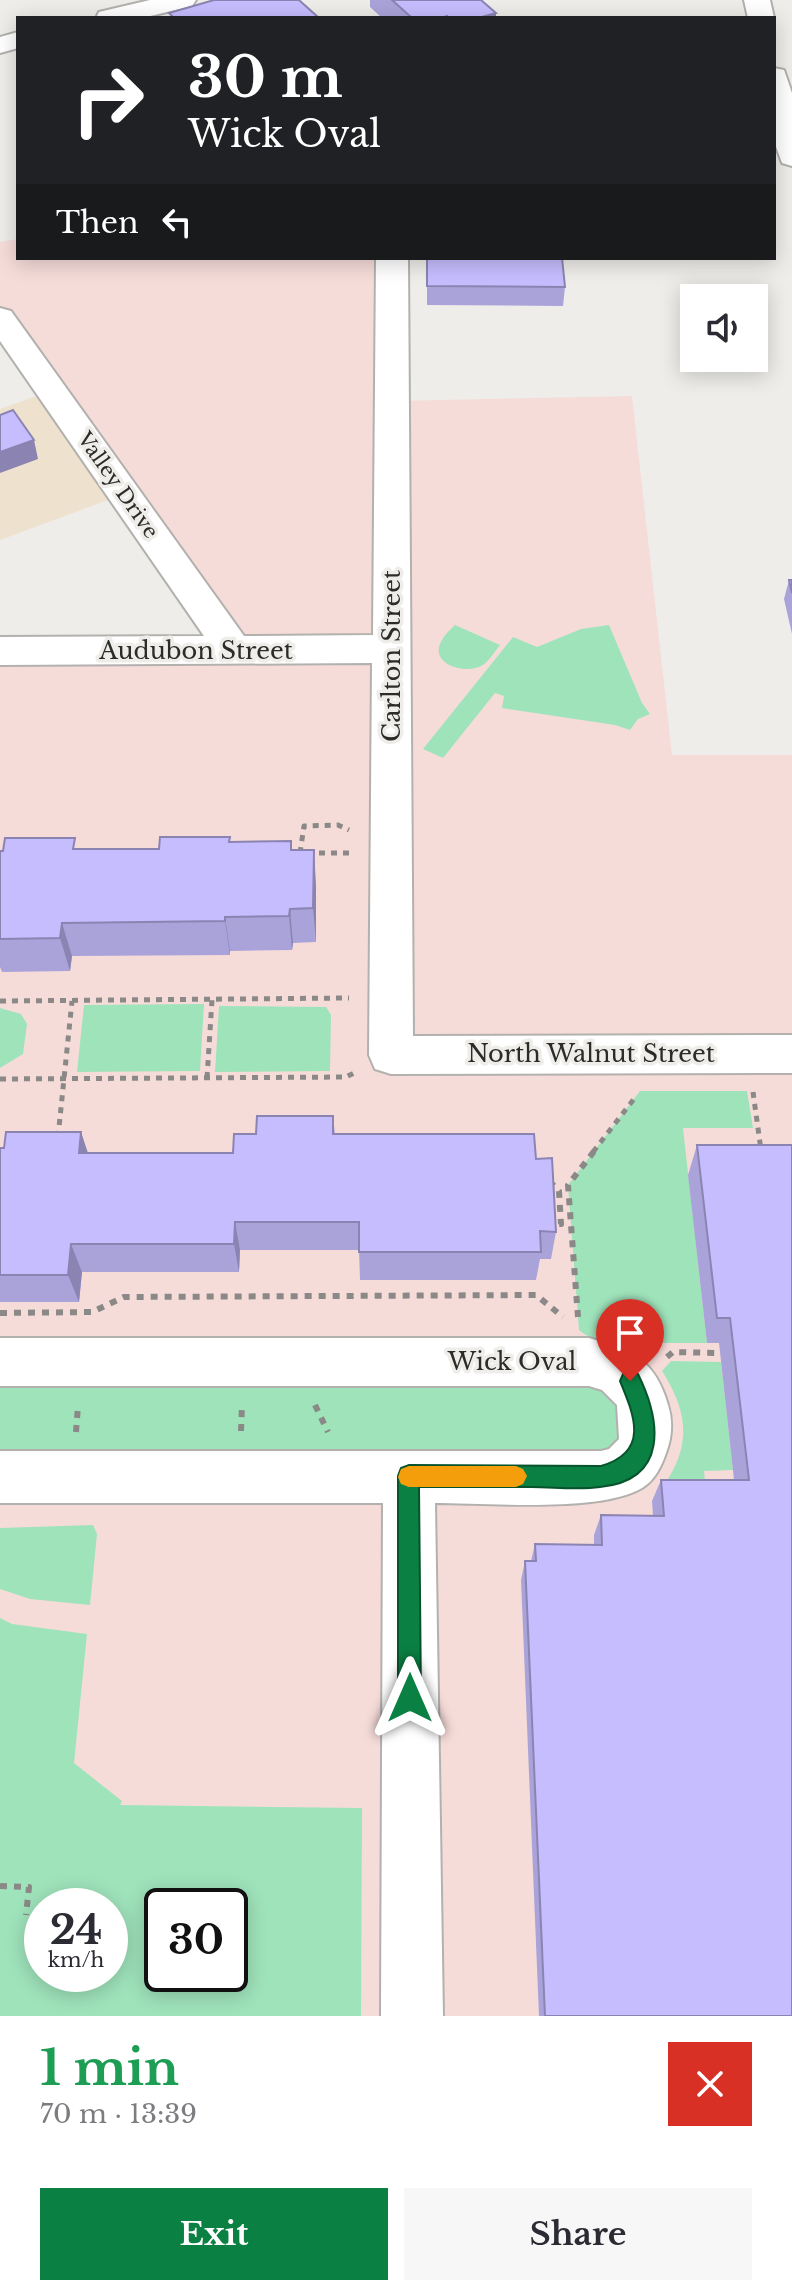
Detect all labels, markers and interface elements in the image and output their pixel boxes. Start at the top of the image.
text: 30 m [188,43,343,112]
icon: right [56,48,160,152]
text: Wick Oval [188,112,381,157]
icon: left [155,200,199,244]
text: Then [56,204,139,241]
map controls [680,284,768,372]
button: sound [680,284,768,372]
street label: Valley Drive [72,426,163,543]
street label: Carlton Street [377,570,406,742]
street label: Audubon Street [98,636,293,665]
street label: North Walnut Street [467,1039,715,1068]
pin [596,1299,664,1381]
icon: arrive [608,1311,652,1355]
street label: Wick Oval [447,1347,577,1376]
position arrow [368,1656,452,1740]
speed limit sign: 30 [144,1888,248,1992]
text: 24 [50,1905,102,1955]
text: km/h [48,1948,104,1972]
text: 1 min [40,2038,179,2098]
button: close [668,2042,752,2126]
text: 70 m · 13:39 [40,2098,197,2130]
button: Exit [40,2188,388,2280]
button: Share [404,2188,752,2280]

